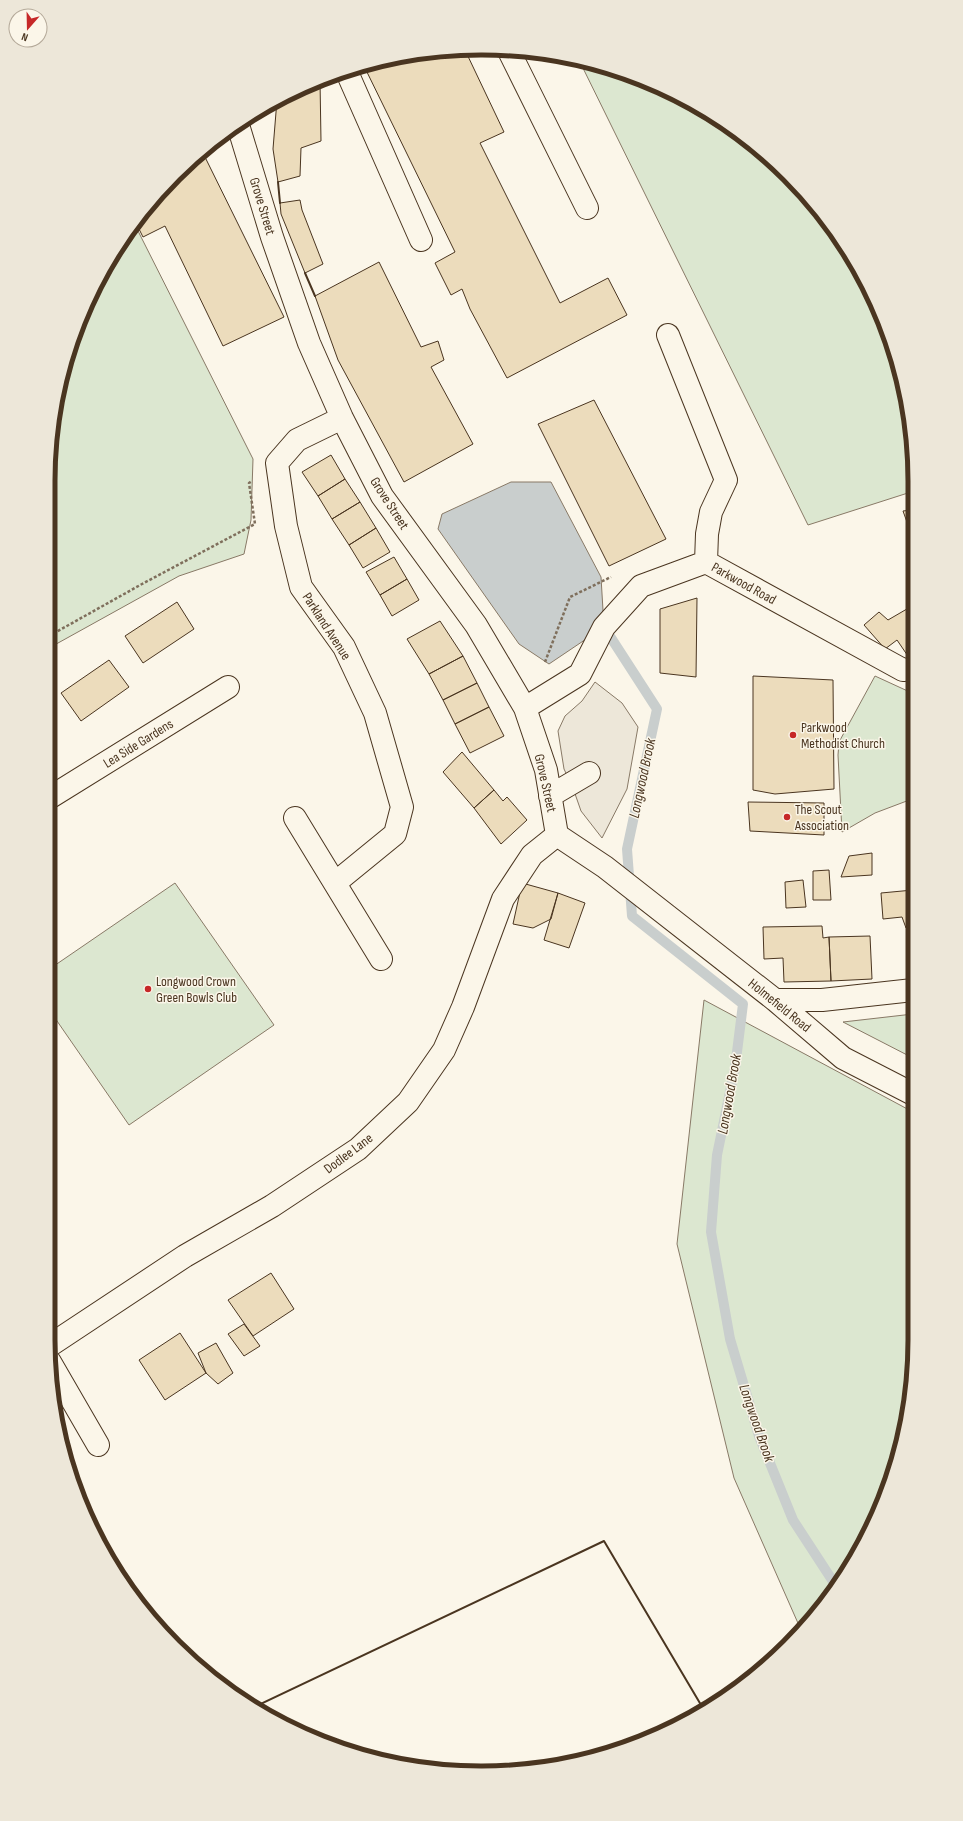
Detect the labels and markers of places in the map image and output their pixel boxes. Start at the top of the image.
place label: Parkwood Methodist Church [801,719,885,752]
marker: Parkwood Methodist Church [788,730,798,740]
place label: The Scout Association [794,801,849,834]
marker: The Scout Association [782,812,792,822]
place label: Longwood Crown Green Bowls Club [156,973,237,1006]
marker: Longwood Crown Green Bowls Club [143,984,153,994]

